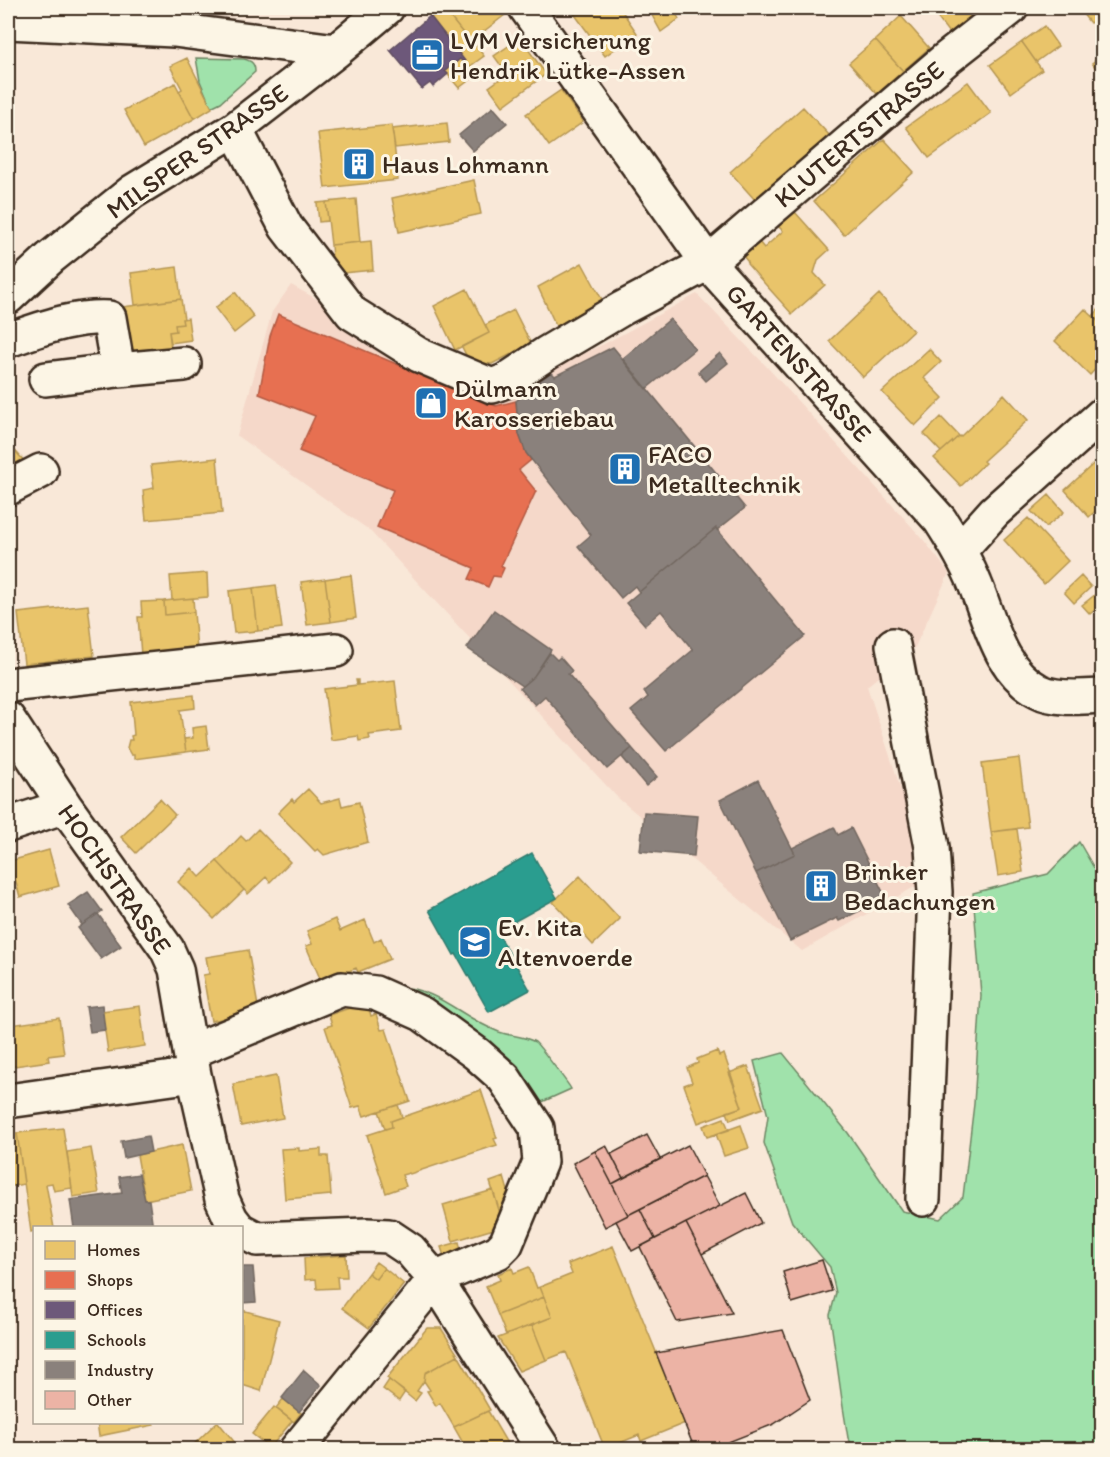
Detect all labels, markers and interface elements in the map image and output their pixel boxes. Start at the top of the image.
place label: LVM Versicherung Hendrik Lütke-Assen [450,24,686,86]
office icon: LVM Versicherung Hendrik Lütke-Assen [409,37,445,73]
street label: KLUTERTSTRASSE [768,54,950,214]
street label: MILSPER STRASSE [100,76,294,226]
building icon: Haus Lohmann [341,146,377,182]
place label: Haus Lohmann [382,148,549,180]
street label: GARTENSTRASSE [719,277,879,449]
place label: Dülmann Karosseriebau [454,372,614,434]
shop icon: Dülmann Karosseriebau [413,385,449,421]
place label: FACO Metalltechnik [648,438,801,500]
building icon: FACO Metalltechnik [607,451,643,487]
street label: HOCHSTRASSE [51,797,179,961]
place label: Brinker Bedachungen [844,855,996,917]
building icon: Brinker Bedachungen [803,868,839,904]
place label: Ev. Kita Altenvoerde [498,911,633,973]
school or university icon: Ev. Kita Altenvoerde [457,924,493,960]
legend [33,1226,243,1424]
text: Homes [87,1239,140,1261]
text: Shops [87,1269,133,1291]
text: Offices [87,1299,143,1321]
text: Schools [87,1329,146,1351]
text: Industry [87,1359,154,1381]
text: Other [87,1389,133,1411]

